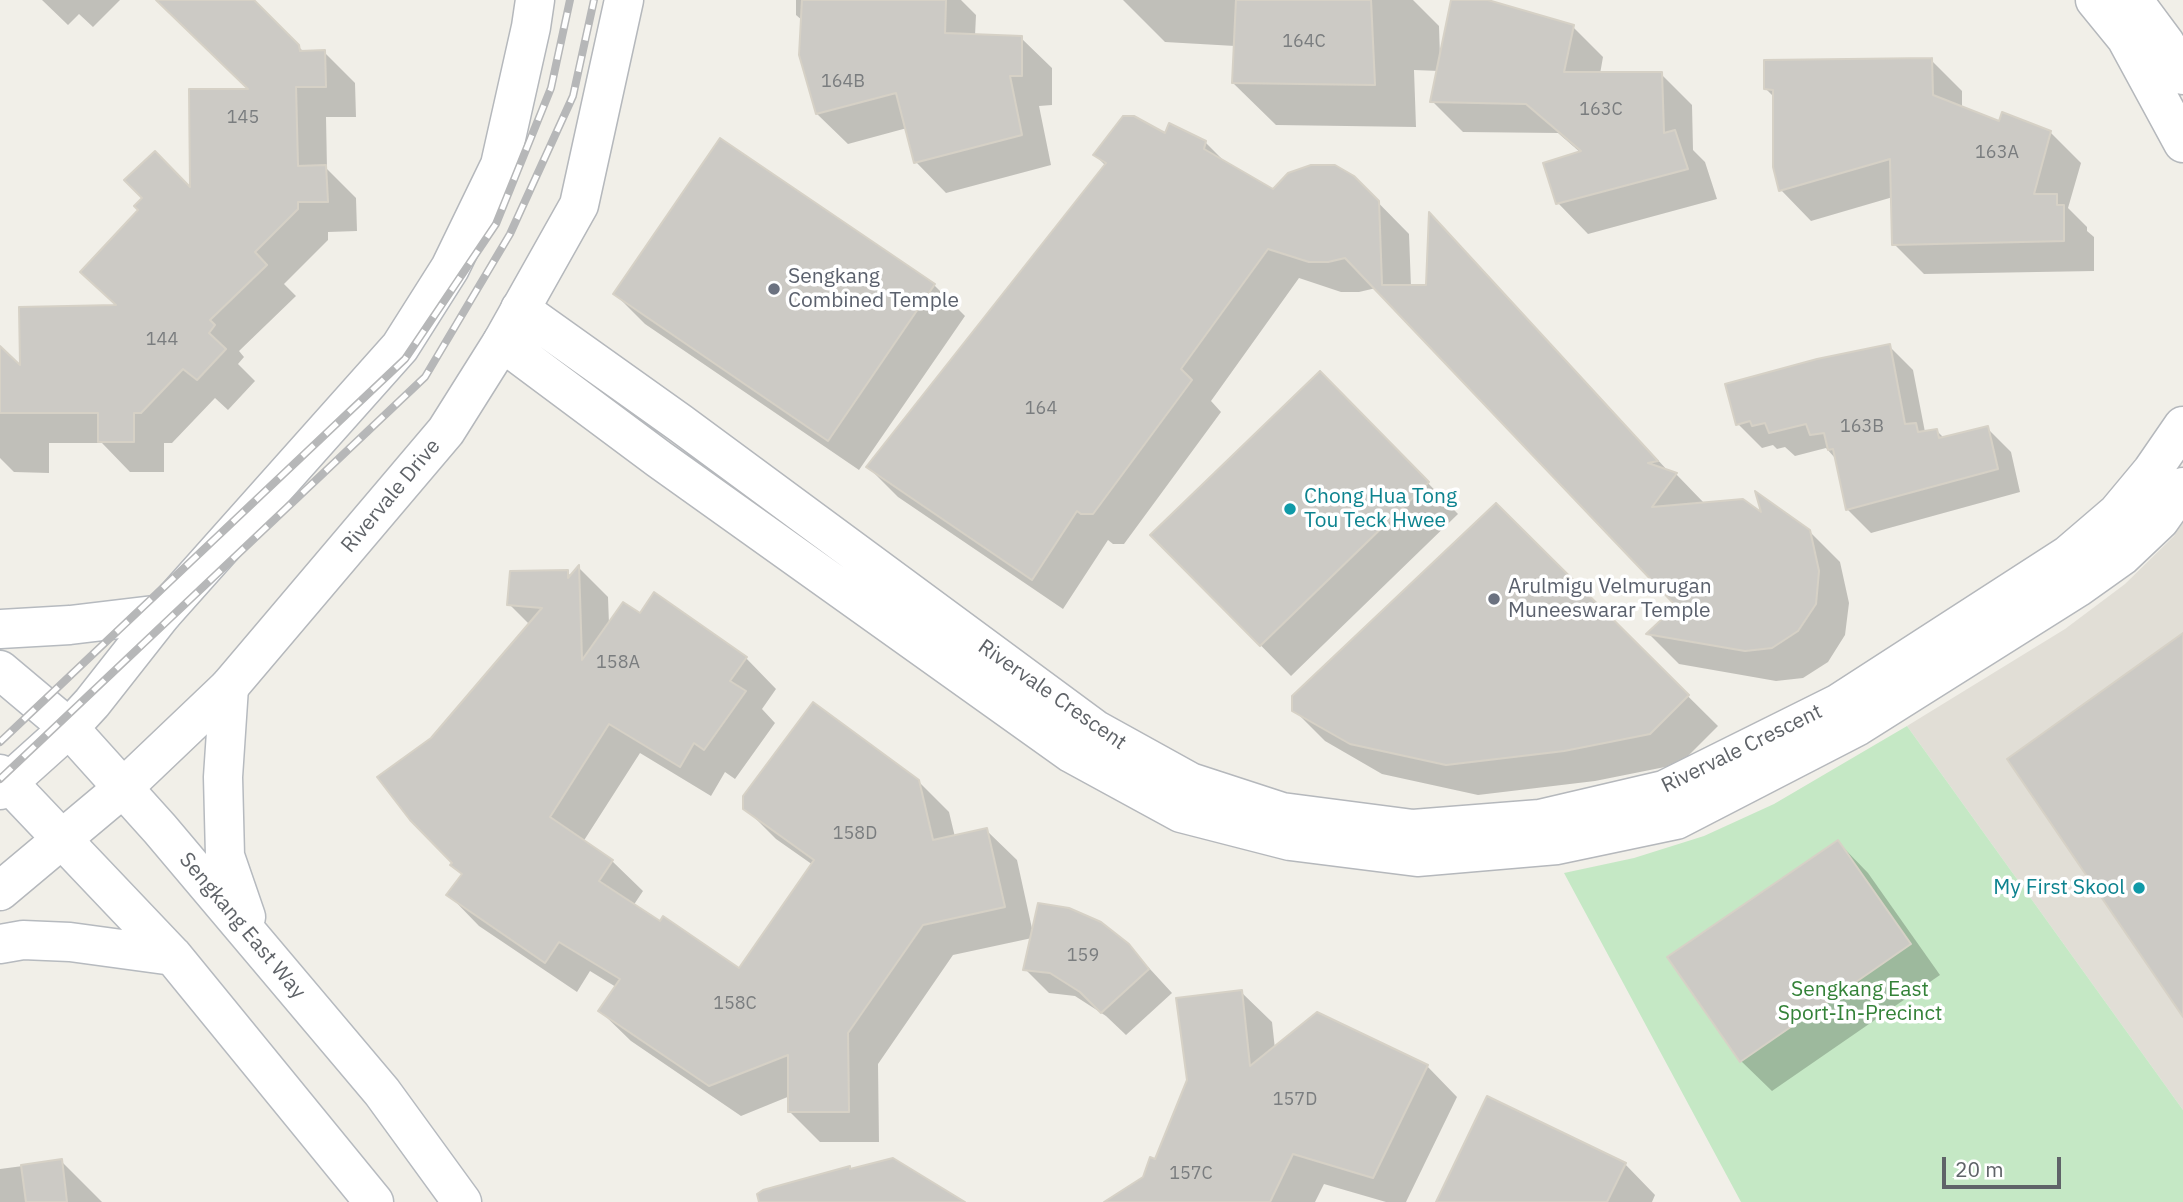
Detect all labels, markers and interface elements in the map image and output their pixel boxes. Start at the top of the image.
house number: 164C [1282,31,1326,53]
house number: 164B [821,71,865,93]
house number: 163C [1579,99,1623,121]
house number: 145 [227,107,259,129]
house number: 163A [1975,142,2019,164]
place label: Sengkang Combined Temple [788,264,959,314]
marker: Sengkang Combined Temple [766,281,782,297]
house number: 144 [146,329,178,351]
house number: 164 [1025,398,1057,420]
house number: 163B [1840,416,1884,438]
street label: Rivervale Drive [336,434,446,558]
place label: Chong Hua Tong Tou Teck Hwee [1304,484,1457,534]
marker: Chong Hua Tong Tou Teck Hwee [1282,501,1298,517]
place label: Arulmigu Velmurugan Muneeswarar Temple [1508,574,1712,624]
marker: Arulmigu Velmurugan Muneeswarar Temple [1486,591,1502,607]
street label: Rivervale Crescent [973,634,1131,756]
house number: 158A [596,652,640,674]
street label: Rivervale Crescent [1658,699,1826,799]
house number: 158D [833,823,877,845]
street label: Sengkang East Way [174,848,310,1004]
place label: My First Skool [1993,875,2125,901]
marker: My First Skool [2131,880,2147,896]
house number: 159 [1067,945,1099,967]
park label: Sengkang East Sport-In-Precinct [1778,977,1942,1027]
house number: 158C [713,993,757,1015]
house number: 157D [1273,1089,1317,1111]
scale bar [1945,1142,2064,1186]
text: 20 m [1955,1155,2004,1183]
house number: 157C [1169,1163,1213,1185]

